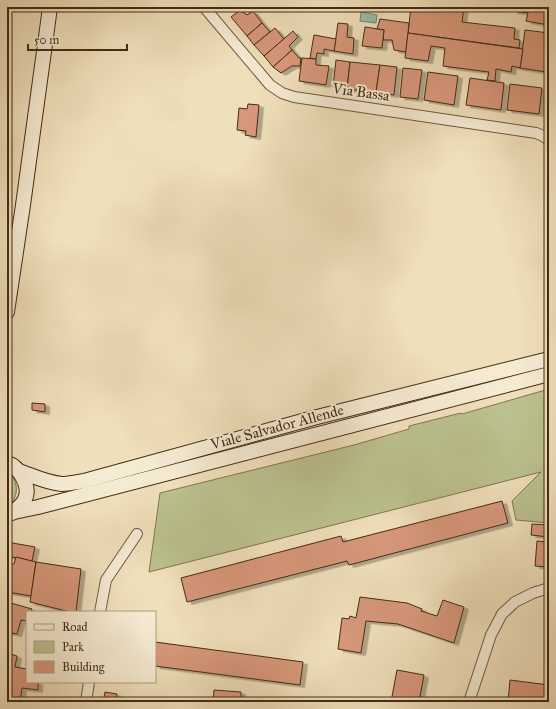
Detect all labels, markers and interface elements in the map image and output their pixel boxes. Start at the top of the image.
scale bar [28,26,127,52]
text: 50 m [34,33,59,47]
street label: Via Bassa [330,79,391,105]
street label: Viale Salvador Allende [208,401,346,454]
legend [26,611,156,683]
text: Road [62,620,88,634]
text: Park [62,640,84,654]
text: Building [62,660,105,675]

